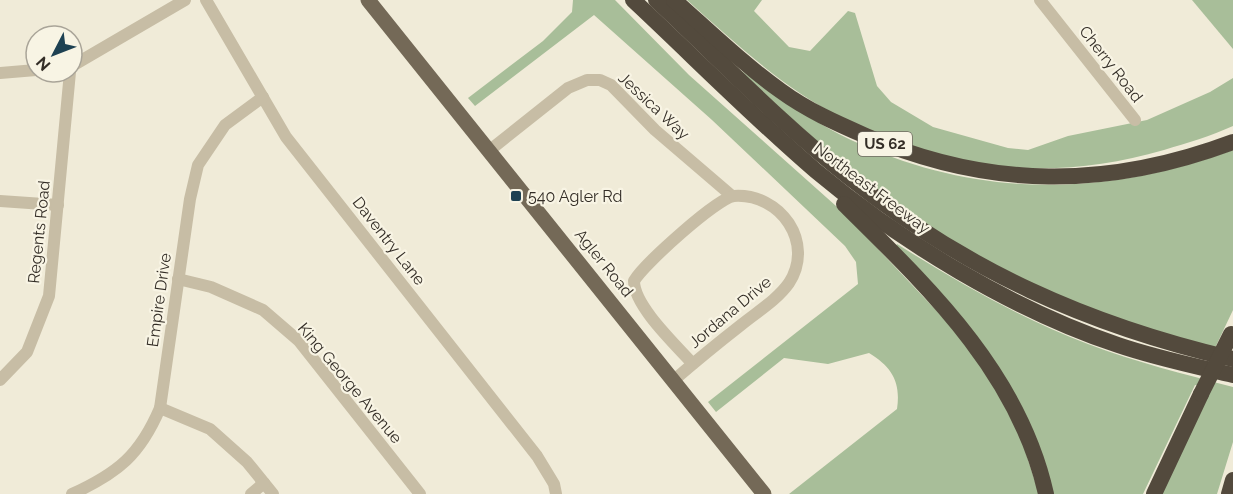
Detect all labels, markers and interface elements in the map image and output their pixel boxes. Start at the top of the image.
street label: Cherry Road [1075,22,1147,106]
north arrow [24,24,84,84]
text: N [32,53,54,75]
street label: Jessica Way [615,68,694,144]
road number: US 62 [858,132,912,156]
street label: Northeast Freeway [810,138,934,238]
street label: Regents Road [24,179,54,285]
place label: 540 Agler Rd [528,187,623,206]
marker: 540 Agler Rd [509,189,523,203]
street label: Daventry Lane [349,193,429,289]
street label: Agler Road [571,225,637,301]
street label: Empire Drive [143,252,175,348]
street label: Jordana Drive [685,272,775,352]
street label: King George Avenue [294,319,406,447]

